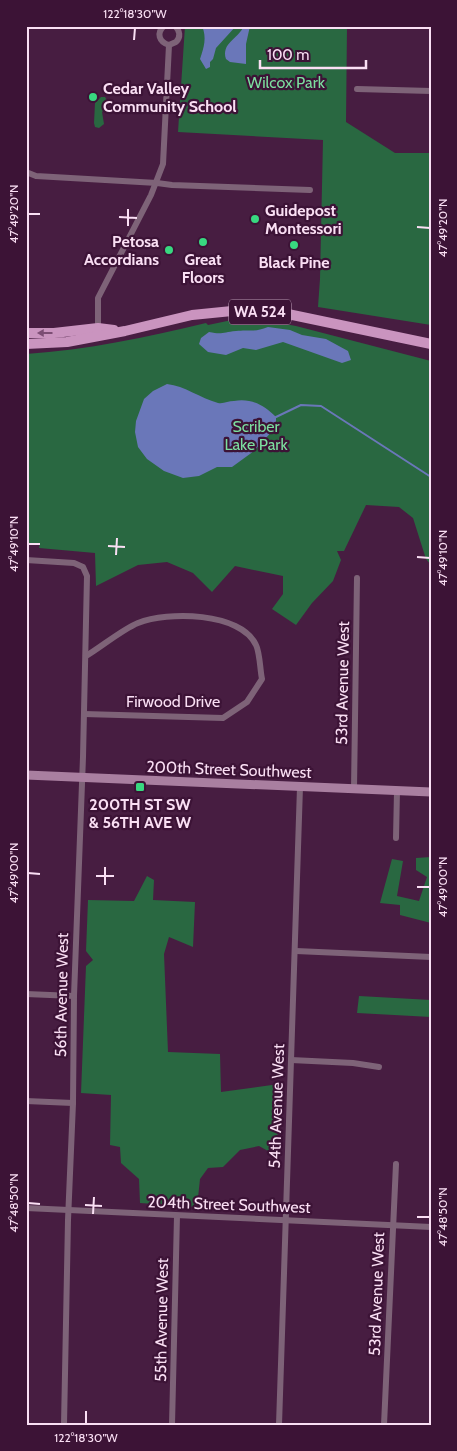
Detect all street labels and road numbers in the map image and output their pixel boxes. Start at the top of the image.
road number: WA 524 [229,300,291,324]
street label: 53rd Avenue West [332,620,353,745]
street label: Firwood Drive [126,692,220,711]
street label: 200th Street Southwest [146,757,313,782]
street label: 56th Avenue West [51,932,72,1057]
street label: 54th Avenue West [265,1043,288,1169]
street label: 204th Street Southwest [147,1192,312,1217]
street label: 53rd Avenue West [365,1231,388,1356]
street label: 55th Avenue West [151,1257,172,1382]

